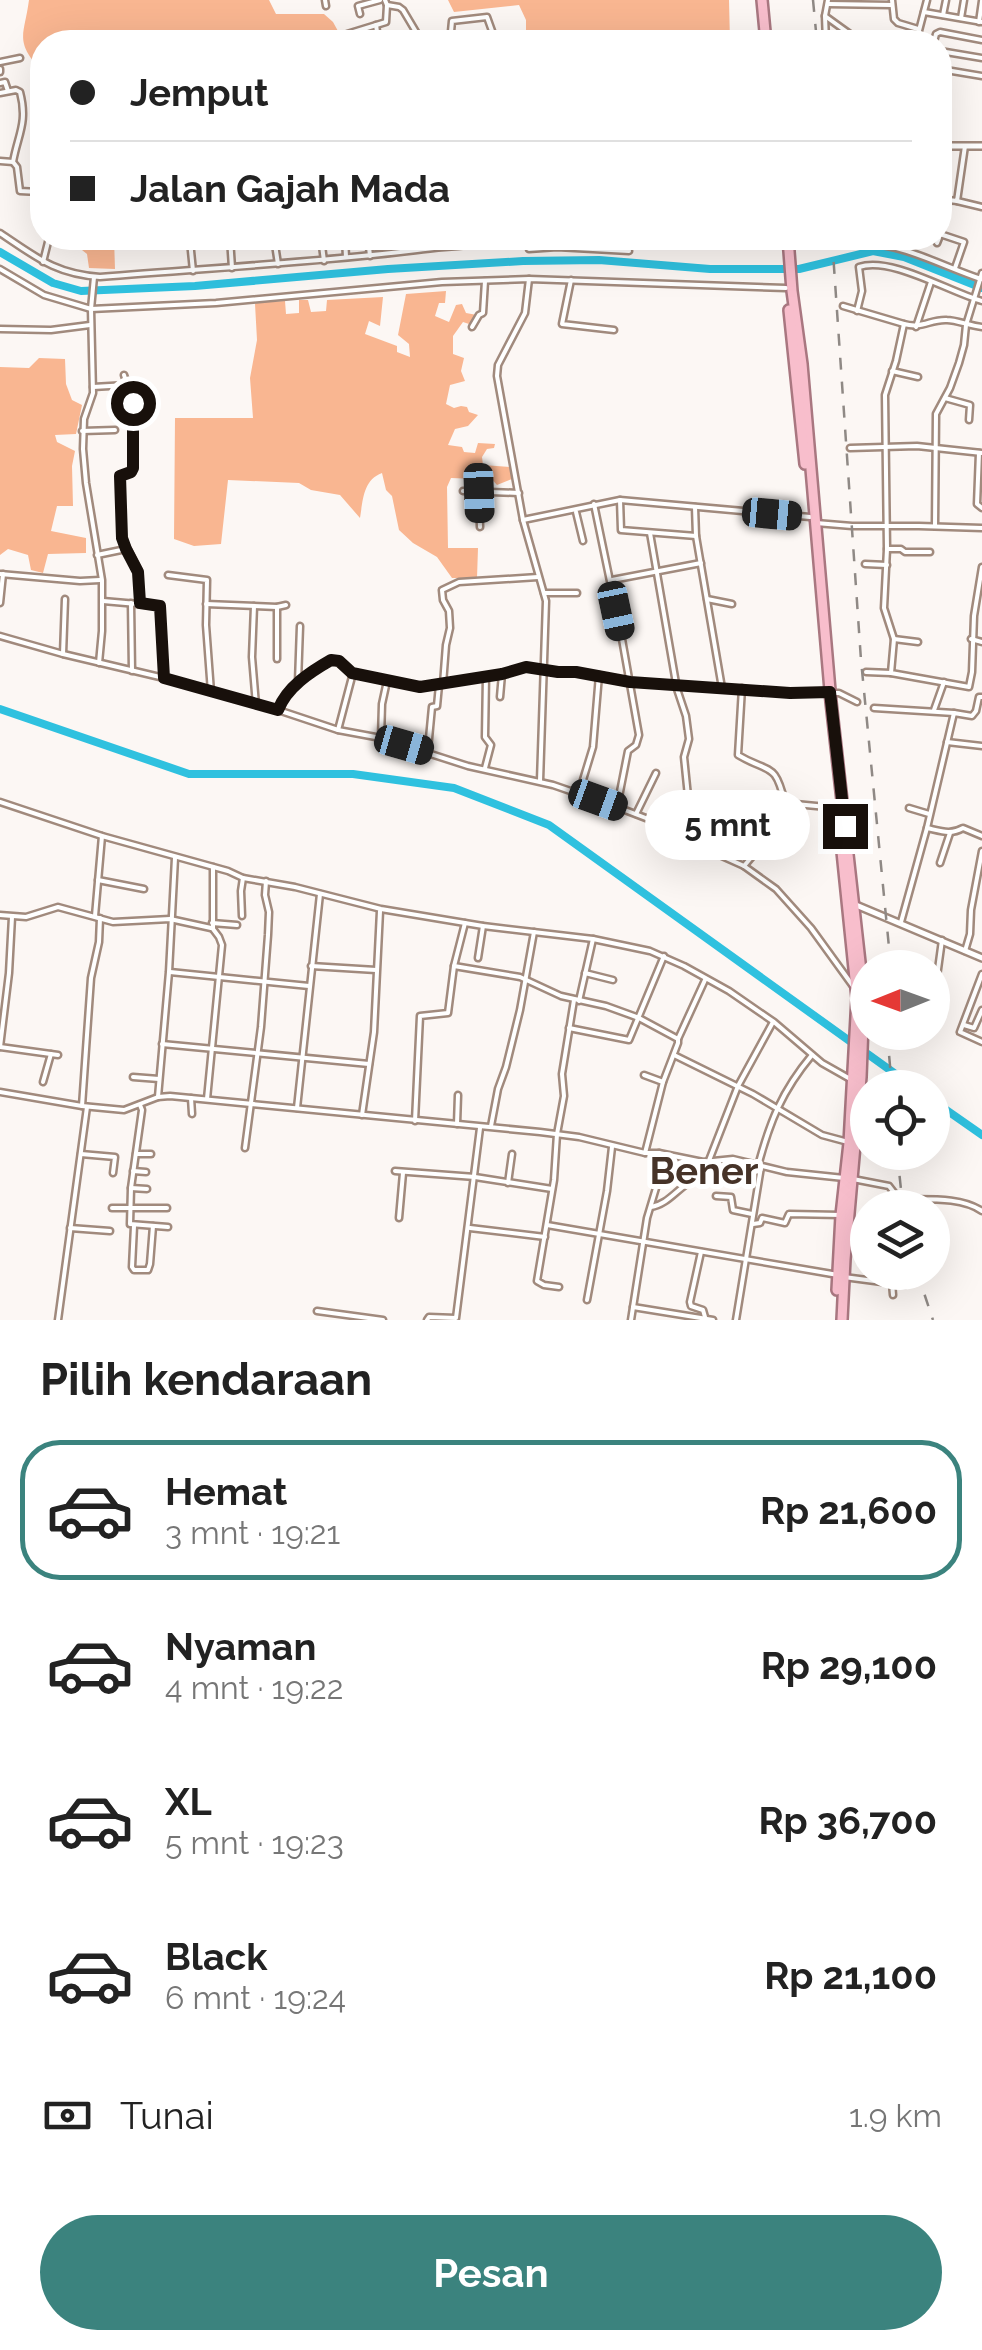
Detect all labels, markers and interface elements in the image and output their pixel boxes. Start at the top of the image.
text: Jemput [130,70,269,115]
text: Jalan Gajah Mada [130,166,450,211]
route start [111,381,156,426]
car [463,462,495,524]
car [741,496,803,532]
car [595,579,637,643]
car [371,722,437,768]
car [565,776,631,824]
callout: 5 mnt [645,791,810,861]
route end [823,804,868,849]
text: 5 mnt [684,806,771,843]
north arrow [850,950,950,1050]
map controls [850,950,950,1290]
button: locate [850,1070,950,1170]
district label: Bener [649,1148,759,1193]
button: layers [850,1190,950,1290]
text: Pilih kendaraan [40,1353,372,1406]
icon: car [45,1465,135,1555]
text: Hemat [165,1469,287,1514]
text: Rp 21,600 [760,1488,937,1533]
text: 3 mnt · 19:21 [165,1514,340,1551]
icon: car [45,1620,135,1710]
text: Nyaman [165,1624,316,1669]
text: Rp 29,100 [761,1643,937,1688]
text: 4 mnt · 19:22 [165,1669,343,1706]
icon: car [45,1775,135,1865]
text: XL [165,1779,212,1824]
text: Rp 36,700 [758,1798,937,1843]
text: 5 mnt · 19:23 [165,1824,344,1861]
icon: car [45,1930,135,2020]
text: Black [165,1934,267,1979]
text: Rp 21,100 [764,1953,937,1998]
text: 6 mnt · 19:24 [165,1979,346,2016]
icon: cash [40,2088,95,2143]
text: Tunai [120,2093,214,2138]
text: 1.9 km [849,2097,942,2134]
button: Pesan [40,2215,942,2330]

